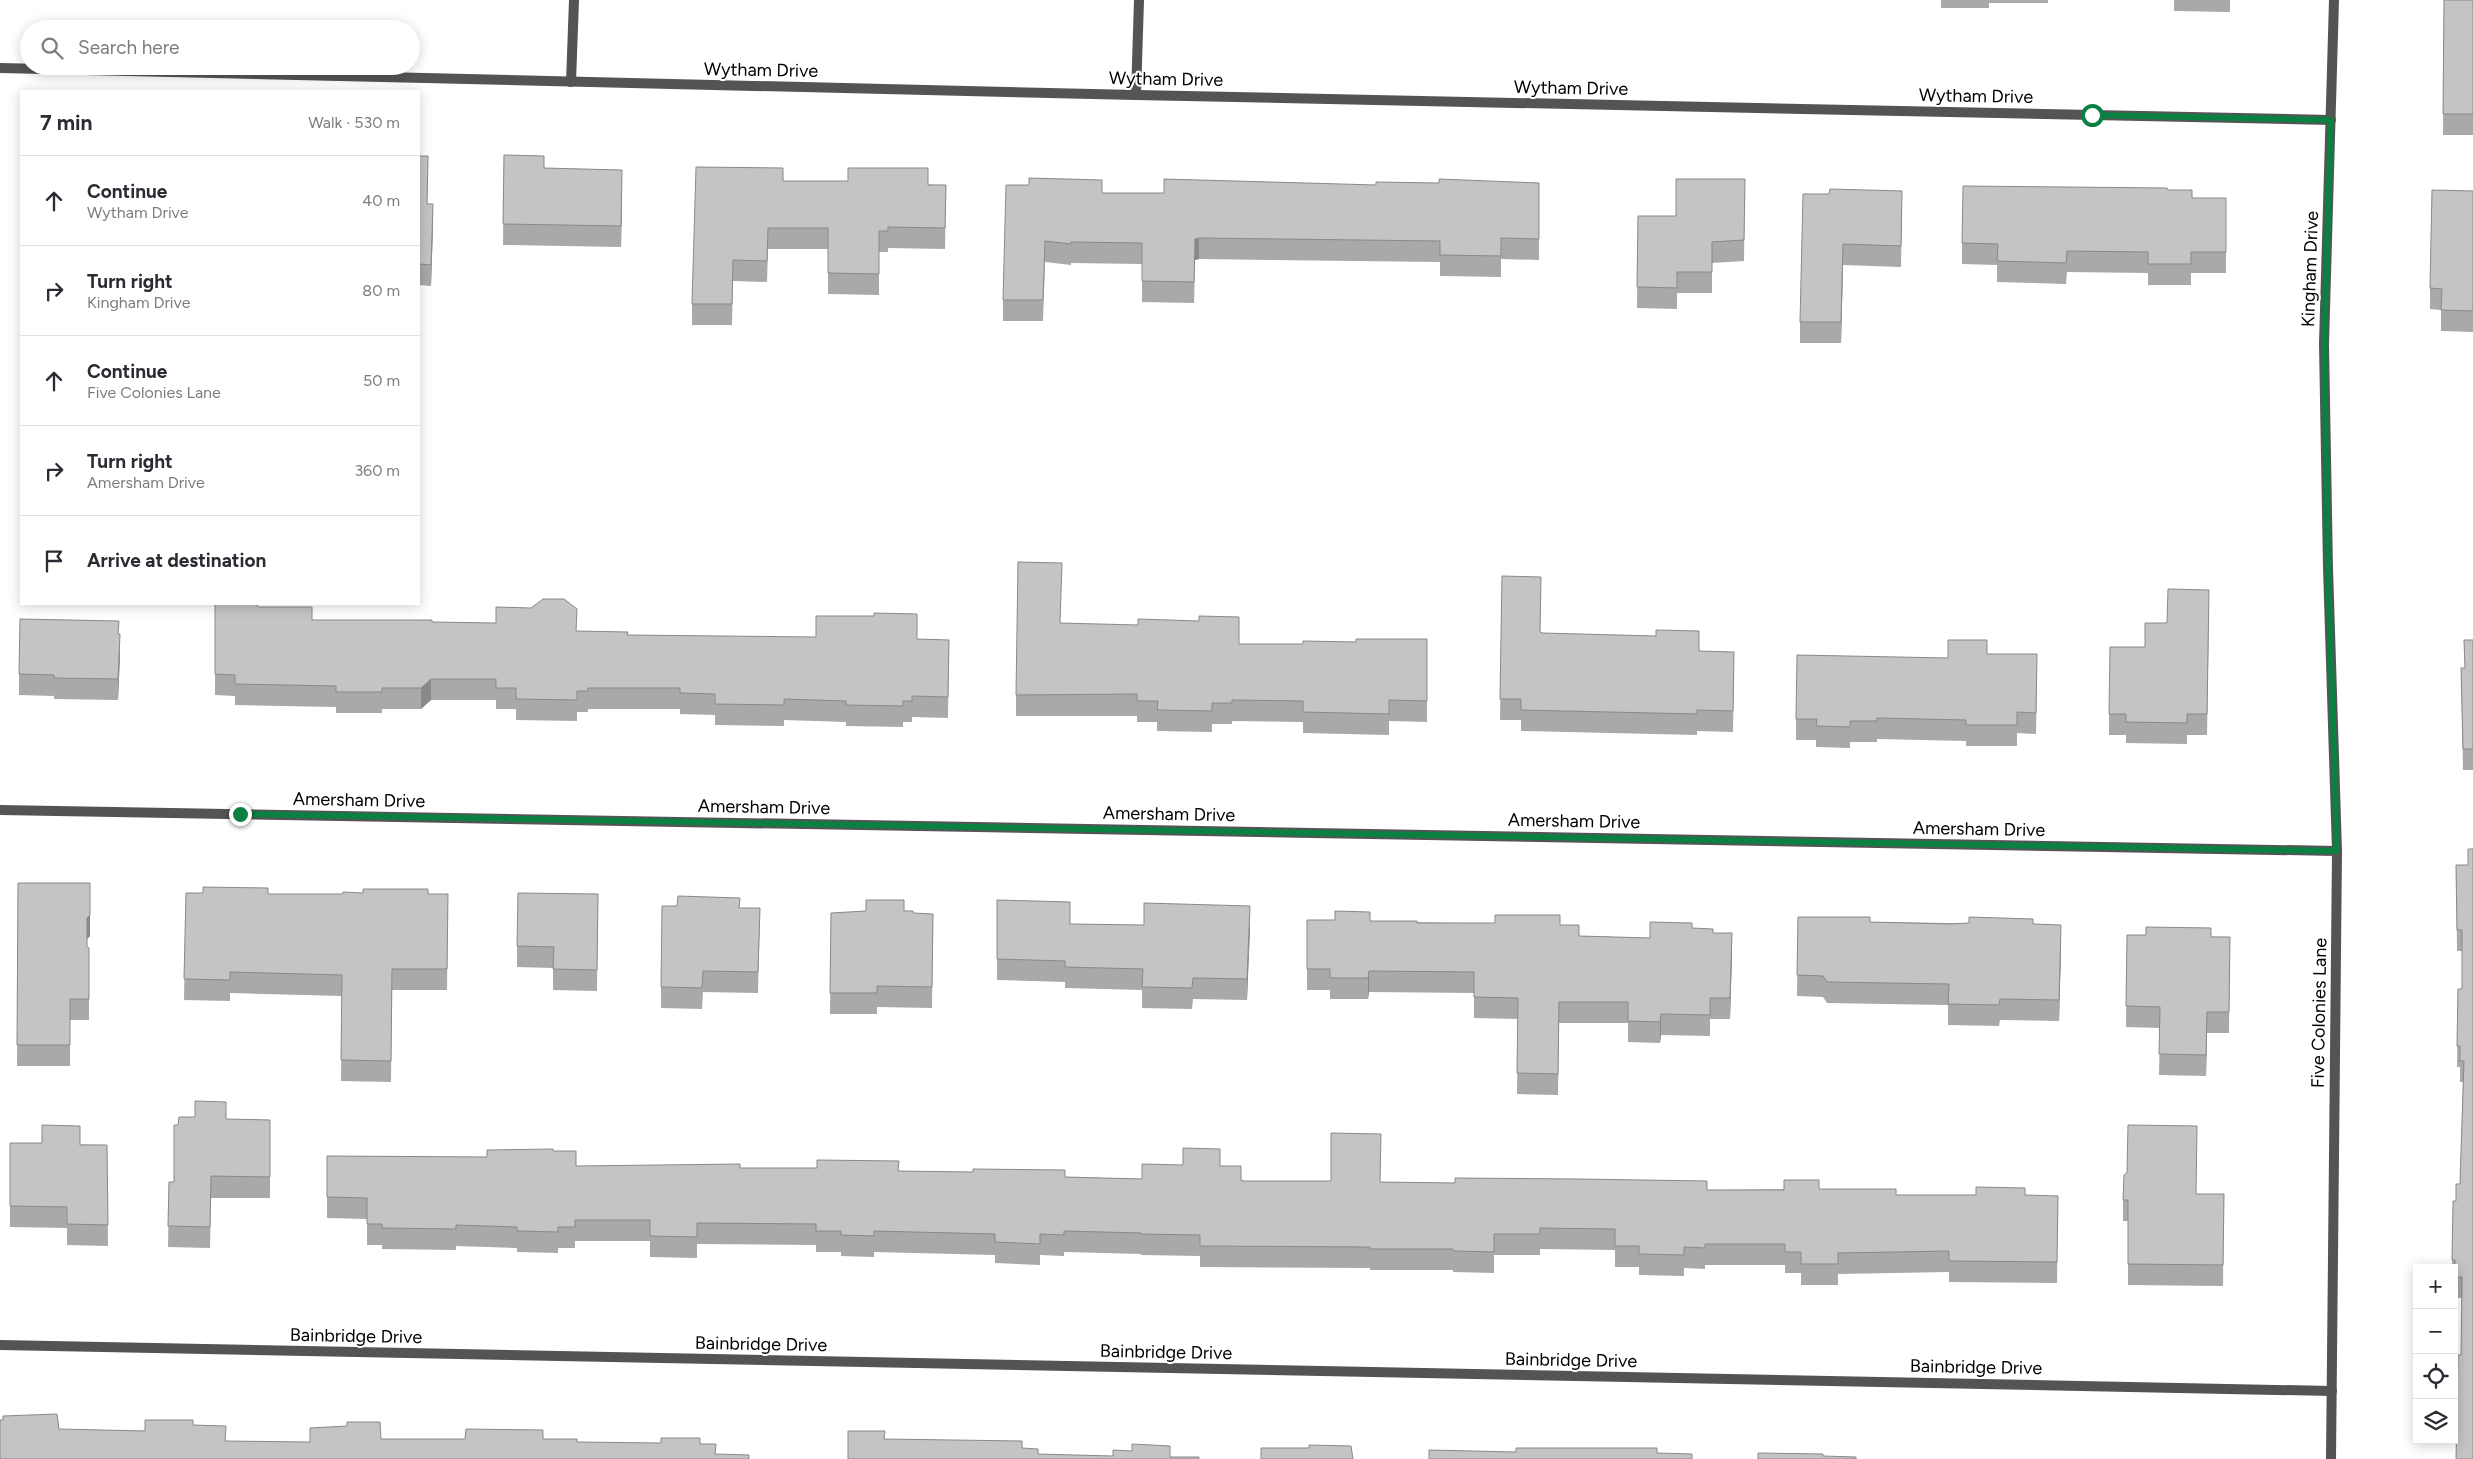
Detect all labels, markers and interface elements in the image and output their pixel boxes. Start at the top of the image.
search box [20,20,420,75]
icon: search [38,34,66,62]
text: Search here [78,36,180,59]
street label: Wytham Drive [704,58,818,82]
street label: Wytham Drive [1109,67,1223,91]
street label: Wytham Drive [1514,76,1628,100]
street label: Wytham Drive [1919,84,2033,108]
route start [2081,104,2104,127]
text: 7 min [40,110,92,135]
text: Walk · 530 m [308,113,400,132]
text: Continue [87,180,167,203]
icon: ahead [40,187,68,215]
text: 40 m [362,191,400,210]
text: Wytham Drive [87,203,188,222]
street label: Kingham Drive [2297,210,2323,328]
text: Turn right [87,270,173,293]
icon: right [40,277,68,305]
text: 80 m [362,281,400,300]
text: Kingham Drive [87,293,190,312]
text: Continue [87,360,167,383]
icon: ahead [40,367,68,395]
text: 50 m [363,371,400,390]
text: Five Colonies Lane [87,383,221,402]
text: Turn right [87,450,173,473]
icon: right [40,457,68,485]
text: 360 m [354,461,400,480]
text: Amersham Drive [87,473,205,492]
icon: arrive [40,547,68,575]
text: Arrive at destination [87,549,266,572]
street label: Amersham Drive [293,788,426,812]
street label: Amersham Drive [698,795,831,819]
street label: Amersham Drive [1103,802,1236,826]
route end [229,803,252,826]
street label: Amersham Drive [1508,809,1641,833]
street label: Amersham Drive [1913,817,2046,841]
street label: Five Colonies Lane [2307,937,2331,1088]
map controls [2413,1264,2458,1444]
button: + [2413,1264,2458,1309]
button: − [2413,1309,2458,1354]
street label: Bainbridge Drive [290,1324,422,1348]
street label: Bainbridge Drive [695,1332,827,1356]
street label: Bainbridge Drive [1100,1340,1232,1364]
street label: Bainbridge Drive [1505,1348,1637,1372]
button: locate [2413,1354,2458,1399]
street label: Bainbridge Drive [1910,1355,2042,1379]
button: layers [2413,1399,2458,1444]

